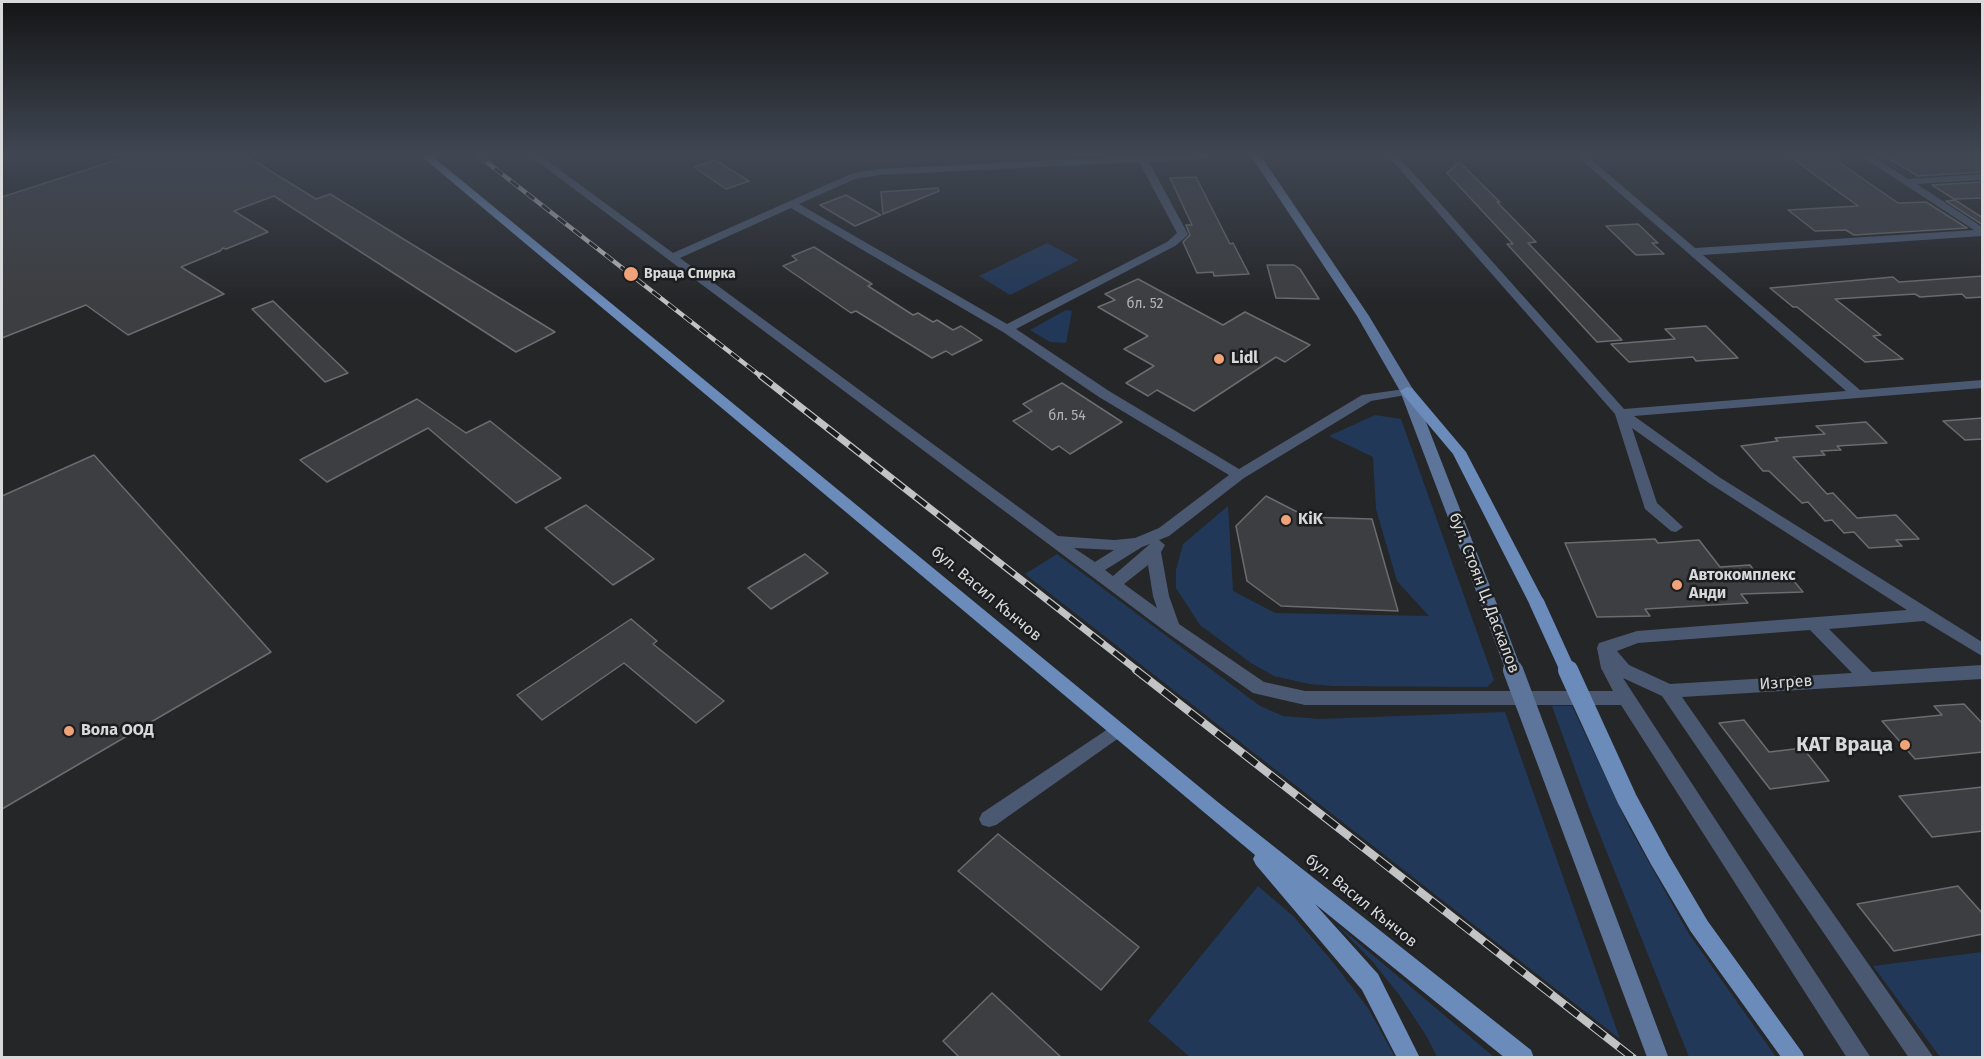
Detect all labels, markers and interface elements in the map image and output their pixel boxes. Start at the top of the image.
marker: Враца Спирка [622,265,640,283]
place label: Враца Спирка [644,266,736,282]
house number: бл. 52 [1127,296,1163,312]
place label: Lidl [1231,349,1258,369]
marker: Lidl [1212,352,1226,366]
house number: бл. 54 [1048,408,1086,424]
place label: KiK [1298,510,1323,530]
street label: бул. Стоян Ц. Даскалов [1445,510,1523,676]
marker: KiK [1279,513,1293,527]
street label: бул. Васил Кънчов [927,542,1045,646]
place label: Автокомплекс Анди [1689,566,1796,604]
marker: Автокомплекс Анди [1670,578,1684,592]
street label: Изгрев [1759,672,1813,694]
place label: Вола ООД [81,721,154,741]
marker: Вола ООД [62,724,76,738]
place label: КАТ Враца [1796,733,1893,757]
marker: КАТ Враца [1898,738,1912,752]
street label: бул. Васил Кънчов [1301,850,1421,952]

